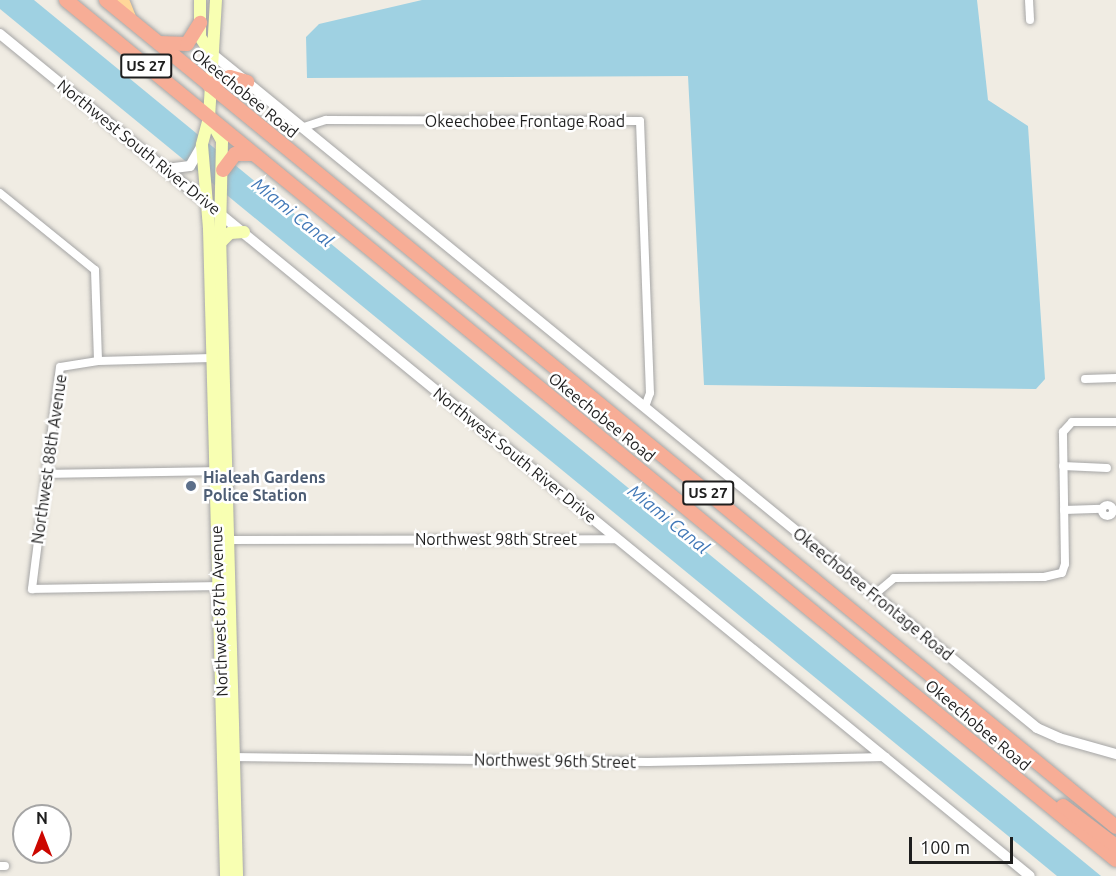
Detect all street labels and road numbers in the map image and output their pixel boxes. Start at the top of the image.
street label: Okeechobee Road [188,44,302,142]
road number: US 27 [119,54,173,78]
street label: Northwest South River Drive [54,75,224,219]
street label: Okeechobee Frontage Road [425,111,625,131]
street label: Okeechobee Road [545,368,659,466]
street label: Northwest 88th Avenue [28,373,70,545]
street label: Northwest South River Drive [430,383,600,527]
road number: US 27 [681,481,735,505]
street label: Okeechobee Frontage Road [789,524,957,664]
street label: Northwest 87th Avenue [206,525,232,697]
street label: Northwest 98th Street [415,529,577,549]
street label: Okeechobee Road [922,675,1034,775]
street label: Northwest 96th Street [474,750,636,772]

